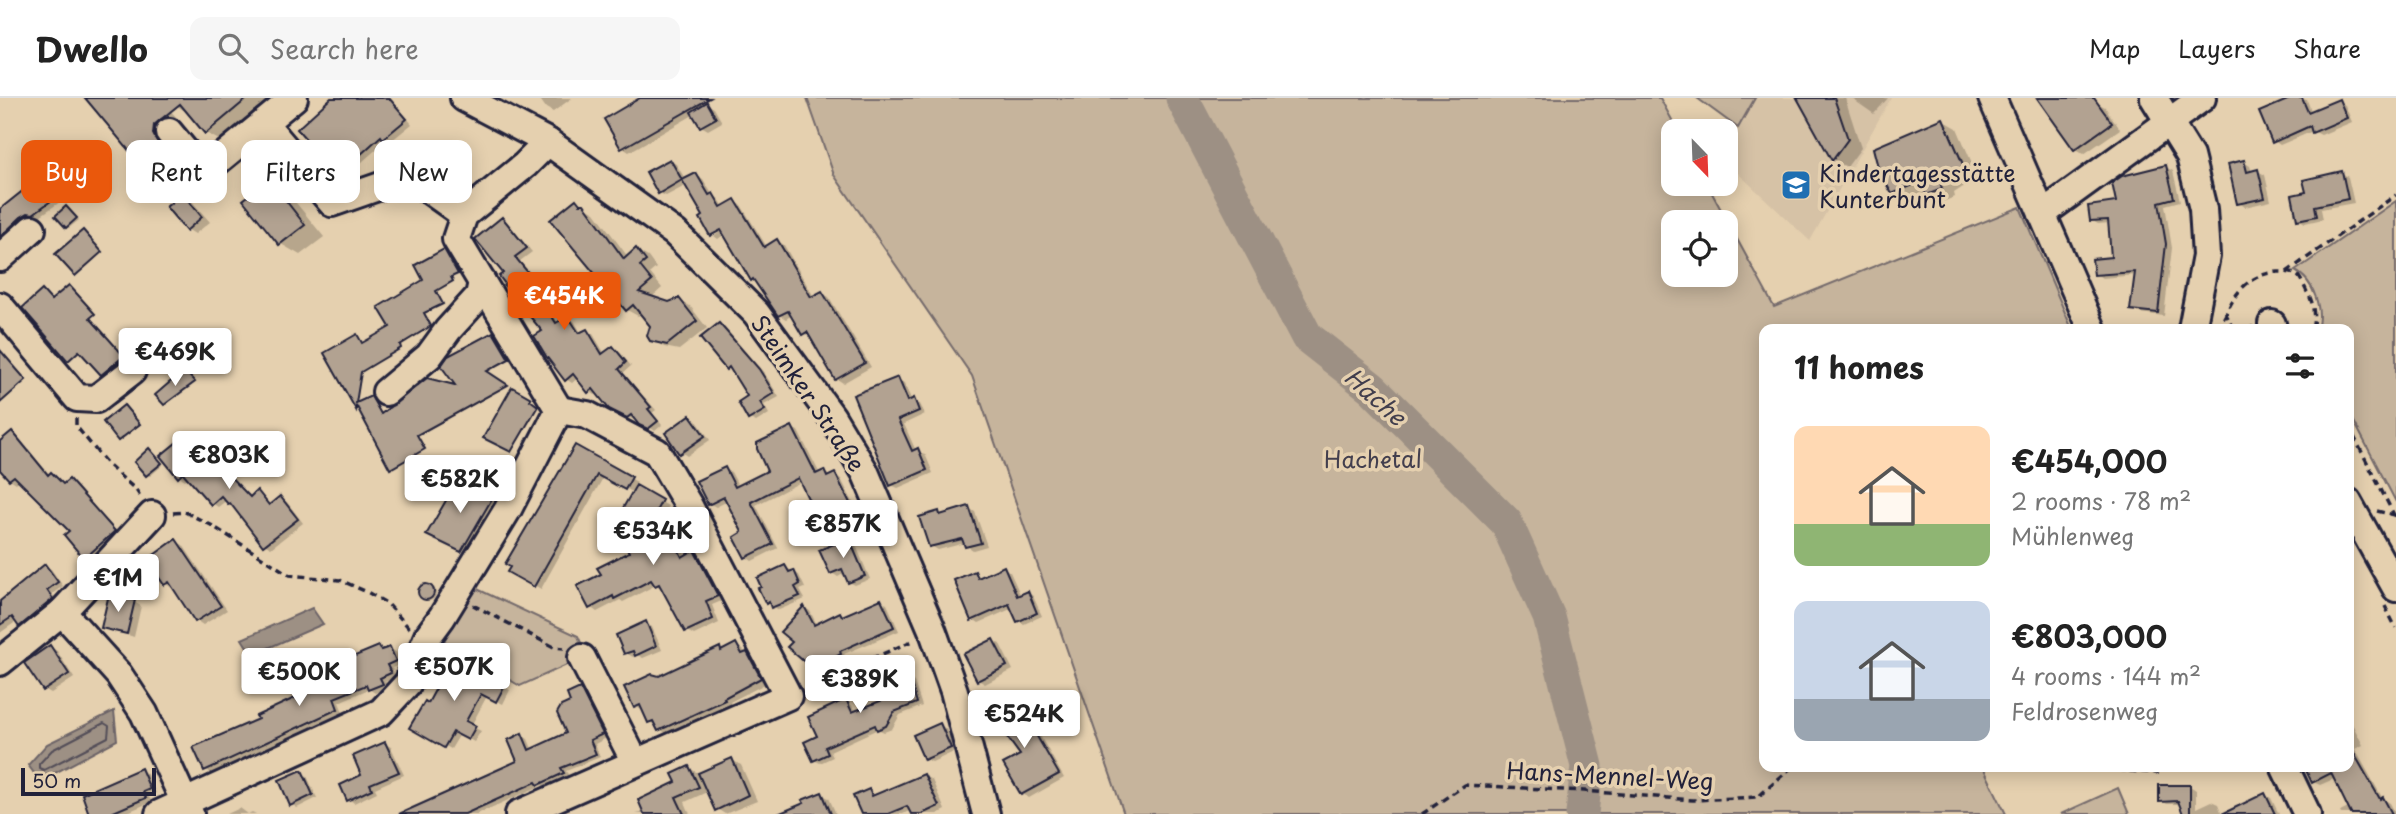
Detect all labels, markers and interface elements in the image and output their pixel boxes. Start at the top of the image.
search box [190,17,680,80]
text: Dwello [35,23,148,73]
icon: search [214,29,252,67]
text: Search here [270,29,419,68]
text: Map [2089,30,2140,66]
text: Layers [2178,30,2255,66]
text: Share [2293,30,2361,66]
north arrow [1661,119,1738,196]
map controls [1661,119,1738,287]
chip: Buy [21,140,112,203]
chip: Rent [126,140,227,203]
chip: Filters [241,140,360,203]
chip: New [374,140,472,203]
place label: Kindertagesstätte Kunterbunt [1819,155,2016,216]
school or university icon: Kindertagesstätte Kunterbunt [1779,168,1813,202]
button: locate [1661,210,1738,287]
pin: €454K [515,272,613,332]
text: €454K [524,277,604,312]
street label: Steimker Straße [743,308,875,478]
pin: €469K [126,328,224,388]
text: €469K [135,333,215,368]
text: 11 homes [1794,344,1924,389]
icon: filters [2281,347,2319,385]
water label: Hache [1337,359,1416,434]
pin: €803K [180,432,278,491]
text: €803K [188,436,270,471]
text: €454,000 [2011,438,2167,483]
park label: Hachetal [1324,441,1422,476]
icon: home [1850,454,1934,538]
pin: €582K [411,456,509,515]
text: €582K [421,460,499,495]
text: 2 rooms · 78 m² [2011,483,2191,518]
pin: €857K [794,500,892,560]
text: €857K [805,505,881,540]
pin: €534K [604,508,702,567]
text: €534K [613,512,693,547]
text: Mühlenweg [2011,518,2134,553]
pin: €1M [84,554,152,614]
text: €1M [93,559,143,594]
text: €803,000 [2011,613,2167,658]
icon: home [1850,629,1934,713]
pin: €507K [405,644,503,703]
pin: €500K [250,648,348,708]
text: €507K [414,648,494,683]
text: €500K [257,653,341,688]
pin: €389K [811,656,909,715]
text: 4 rooms · 144 m² [2011,658,2201,693]
text: €389K [821,660,899,695]
pin: €524K [975,690,1073,750]
text: Feldrosenweg [2011,693,2158,728]
text: €524K [984,695,1064,730]
street label: Hans-Mennel-Weg [1506,752,1714,798]
scale bar [21,765,156,797]
text: 50 m [32,766,81,794]

